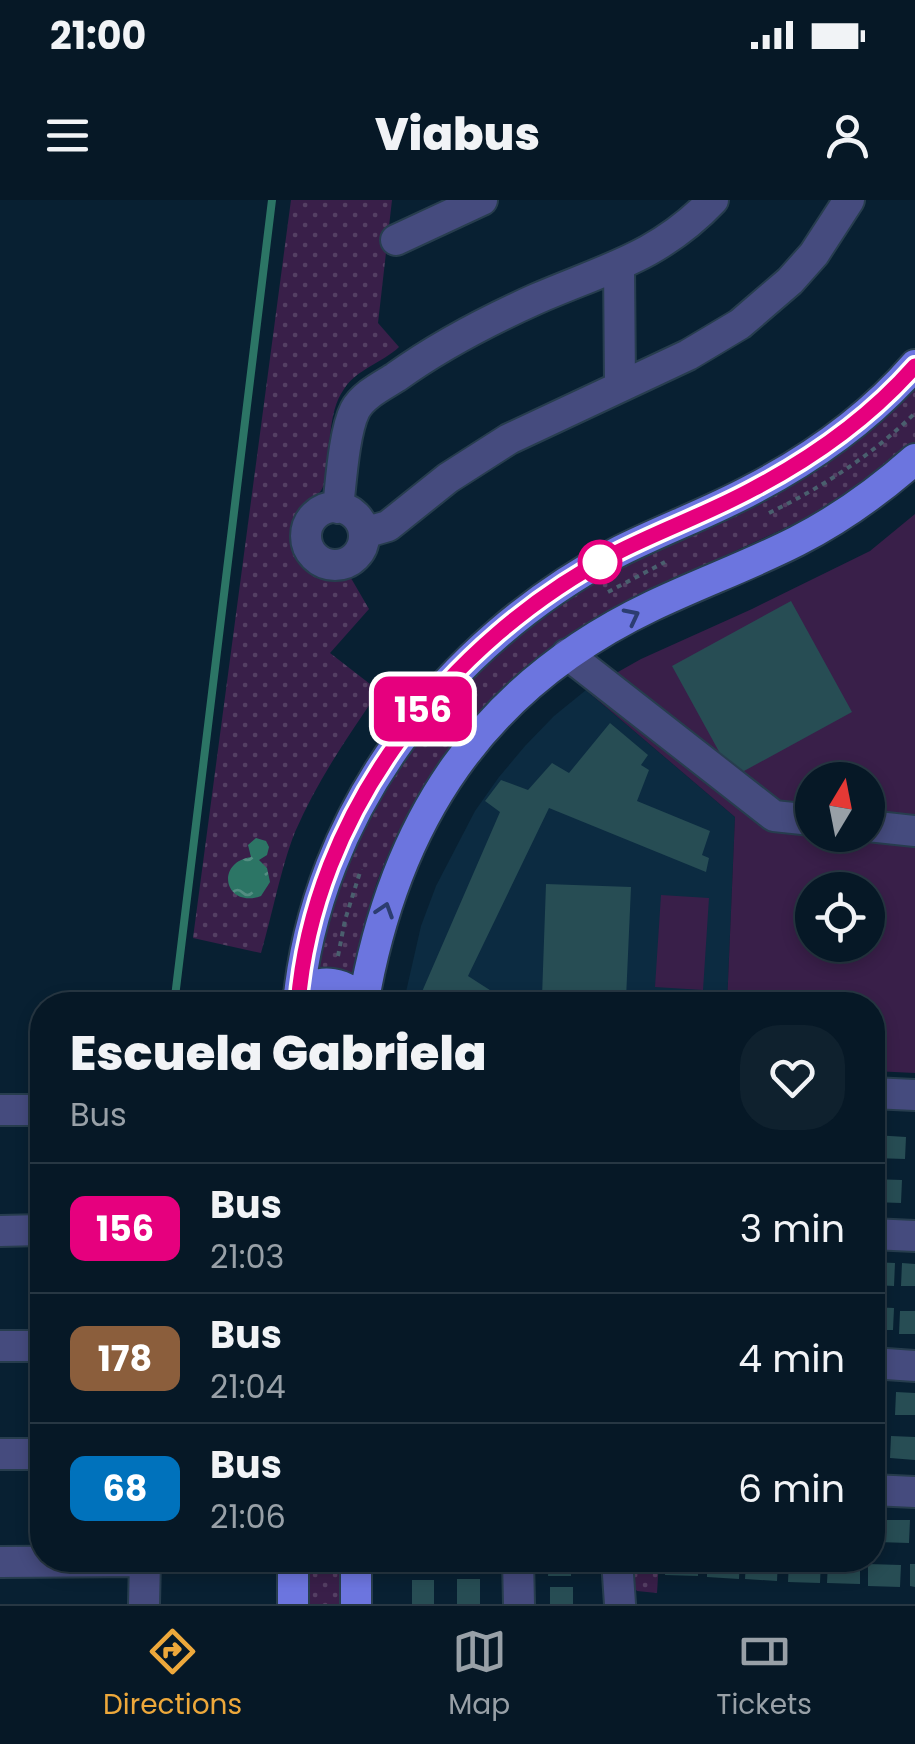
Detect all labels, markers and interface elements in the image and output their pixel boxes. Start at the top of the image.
text: 21:00 [50,9,146,62]
text: Viabus [375,103,540,166]
icon: menu [40,108,95,163]
icon: person [820,108,875,163]
unlabelled marker [579,541,621,583]
one-way arrow [622,609,640,628]
line badge: 156 [366,676,480,742]
text: 156 [394,685,452,734]
north arrow [795,762,885,852]
map controls [795,762,885,962]
button: locate [795,872,885,962]
one-way arrow [373,902,394,919]
text: Escuela Gabriela [70,1020,487,1087]
button: heart [740,1025,845,1130]
text: Bus [70,1092,127,1137]
text: Bus [210,1178,282,1231]
text: 3 min [740,1202,845,1255]
text: 156 [96,1204,154,1253]
text: 21:03 [210,1234,284,1279]
text: Bus [210,1308,282,1361]
text: 4 min [738,1332,845,1385]
text: 178 [98,1334,152,1383]
text: 21:04 [210,1364,286,1409]
text: Bus [210,1438,282,1491]
text: 6 min [738,1462,845,1515]
text: 68 [103,1464,147,1513]
text: 21:06 [210,1494,286,1539]
tab: Directions [103,1624,242,1726]
tab: Map [448,1624,510,1726]
tab: Tickets [716,1624,812,1726]

